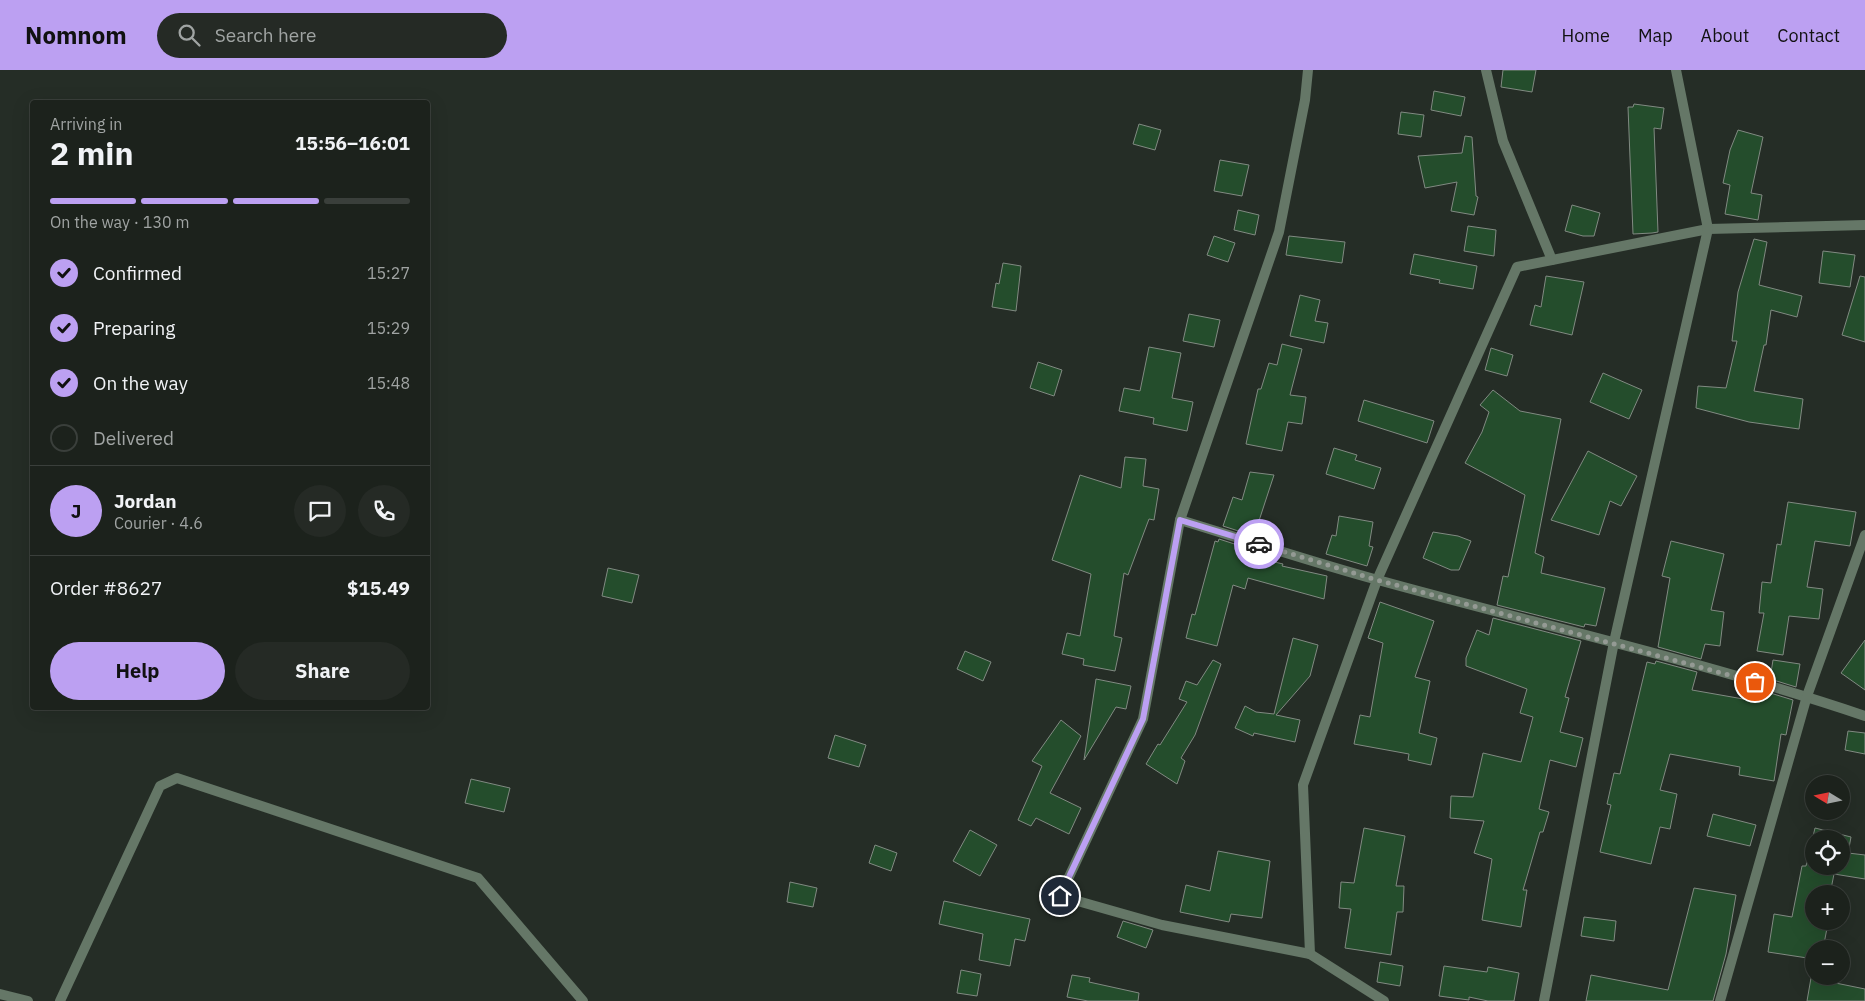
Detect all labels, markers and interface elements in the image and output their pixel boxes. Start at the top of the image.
search box [157,13,507,58]
text: Nomnom [25,19,127,51]
icon: search [175,21,203,49]
text: Search here [215,23,317,47]
text: Home [1562,24,1610,47]
text: Map [1638,24,1673,47]
text: About [1701,24,1749,47]
text: Contact [1777,24,1840,47]
text: Arriving in [50,114,122,134]
text: 15:56–16:01 [295,131,410,155]
text: 2 min [50,132,134,174]
text: On the way · 130 m [50,212,189,232]
icon: check [50,259,78,287]
text: Confirmed [93,261,182,285]
text: 15:27 [367,263,410,283]
icon: check [50,314,78,342]
text: Preparing [93,316,175,340]
text: 15:29 [367,318,410,338]
icon: check [50,369,78,397]
text: On the way [93,371,188,395]
text: 15:48 [367,373,410,393]
text: Delivered [93,426,174,450]
button: chat [294,485,346,537]
button: phone [358,485,410,537]
text: Jordan [114,489,177,513]
text: J [71,499,81,523]
text: Courier · 4.6 [114,513,203,533]
courier [1234,519,1284,569]
icon: car [1245,530,1273,558]
text: Order #8627 [50,576,162,600]
text: $15.49 [347,576,410,600]
button: Help [50,642,225,700]
button: Share [235,642,410,700]
pin [1734,661,1776,703]
icon: bag [1741,668,1769,696]
north arrow [1805,775,1850,820]
map controls [1805,775,1850,985]
button: locate [1805,830,1850,875]
pin [1039,875,1081,917]
icon: home [1046,882,1074,910]
button: + [1805,885,1850,930]
button: − [1805,940,1850,985]

